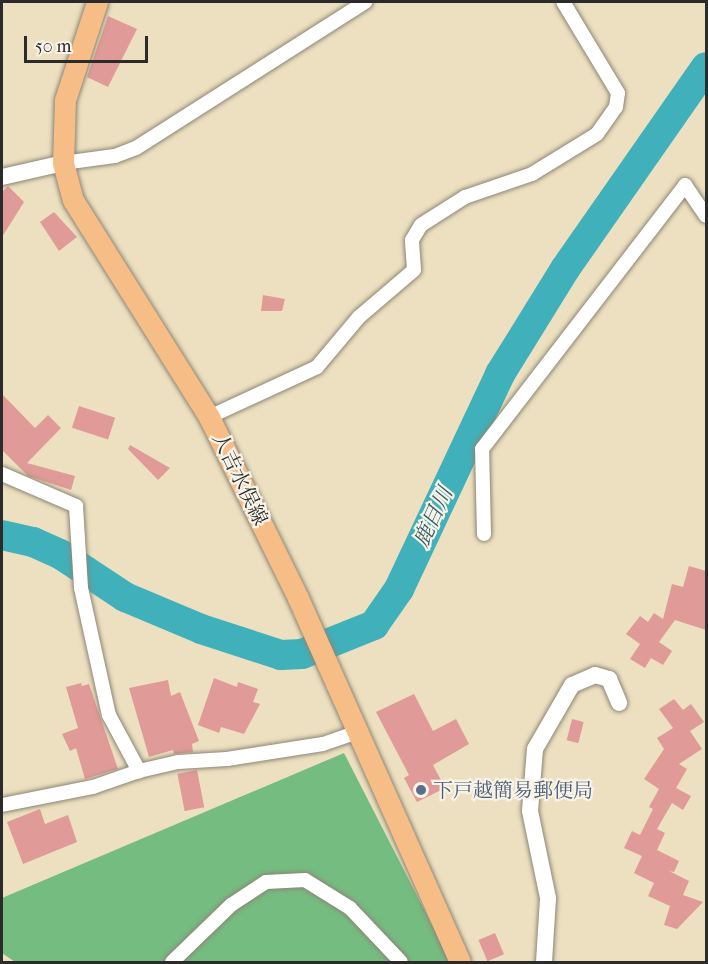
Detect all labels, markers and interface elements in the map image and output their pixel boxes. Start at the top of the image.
scale bar [27,24,152,62]
text: 50 m [35,36,71,57]
street label: 人吉水俣線 [207,429,273,529]
water label: 鹿目川 [408,483,458,551]
place label: 下戸越簡易郵便局 [433,778,593,802]
marker: 下戸越簡易郵便局 [414,783,428,797]

